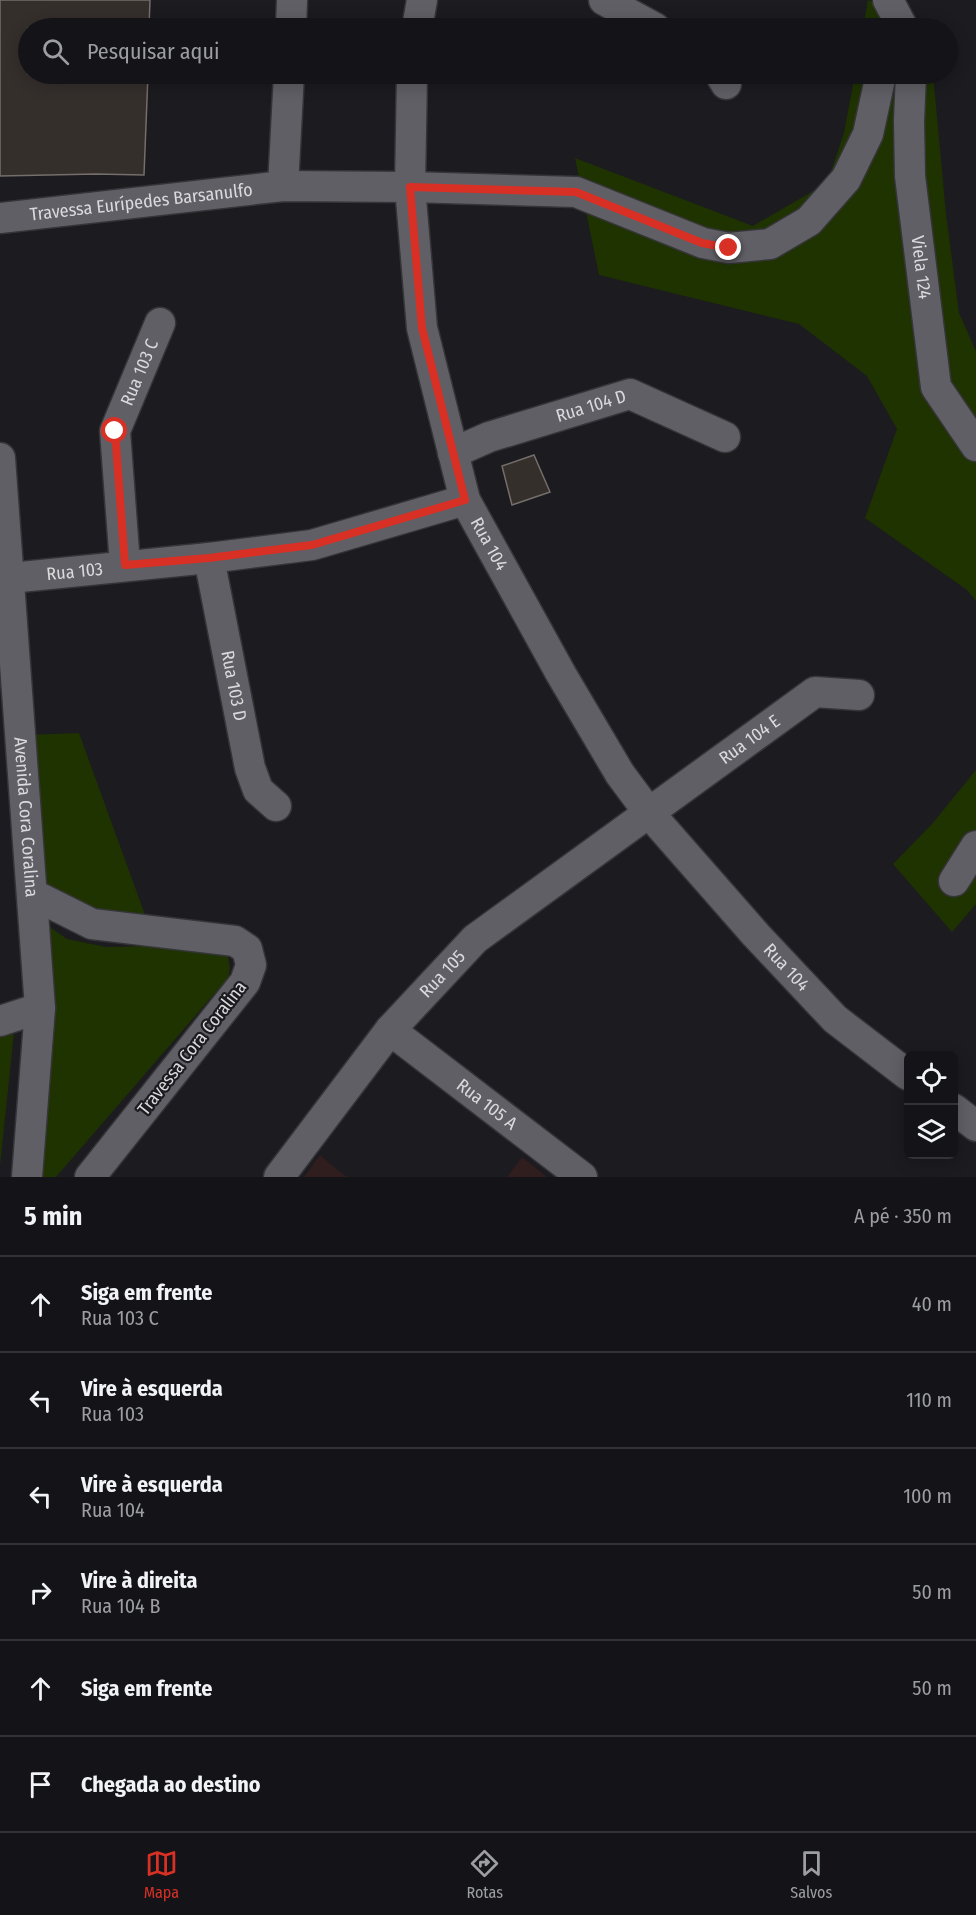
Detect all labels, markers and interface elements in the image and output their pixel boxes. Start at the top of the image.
search box [18,18,958,84]
icon: search [39,35,72,68]
text: Pesquisar aqui [87,38,219,65]
street label: Travessa Eurípedes Barsanulfo [29,179,254,226]
route end [715,234,741,260]
street label: Viela 124 [906,234,936,300]
street label: Rua 103 C [116,336,163,409]
street label: Rua 104 D [553,385,629,427]
route start [101,417,127,443]
street label: Rua 104 [466,513,513,575]
street label: Rua 103 [45,558,104,585]
street label: Rua 103 D [216,648,252,723]
street label: Rua 104 E [715,710,784,769]
street label: Avenida Cora Coralina [9,736,43,898]
street label: Rua 104 [759,939,814,996]
street label: Rua 105 [415,946,470,1002]
street label: Travessa Cora Coralina [133,976,251,1119]
map controls [904,1051,958,1159]
button: locate [904,1051,958,1105]
street label: Rua 105 A [452,1074,522,1135]
button: layers [904,1105,958,1159]
text: 5 min [24,1201,82,1232]
text: A pé · 350 m [854,1204,952,1228]
text: Siga em frente [81,1279,212,1306]
icon: ahead [24,1288,57,1321]
text: 40 m [912,1292,952,1316]
text: Rua 103 C [81,1306,159,1330]
text: Vire à esquerda [81,1375,223,1402]
icon: left [24,1384,57,1417]
text: 110 m [906,1388,952,1412]
text: Rua 103 [81,1402,144,1426]
text: Vire à esquerda [81,1471,223,1498]
icon: left [24,1480,57,1513]
text: 100 m [903,1484,952,1508]
text: Rua 104 [81,1498,145,1522]
text: Vire à direita [81,1567,197,1594]
icon: right [24,1576,57,1609]
text: 50 m [912,1580,952,1604]
text: Rua 104 B [81,1594,160,1618]
icon: ahead [24,1672,57,1705]
text: Siga em frente [81,1675,212,1702]
text: 50 m [912,1676,952,1700]
icon: arrive [24,1768,57,1801]
text: Chegada ao destino [81,1771,261,1798]
tab: Mapa [144,1847,179,1902]
tab: Rotas [466,1847,503,1902]
tab: Salvos [790,1847,832,1902]

